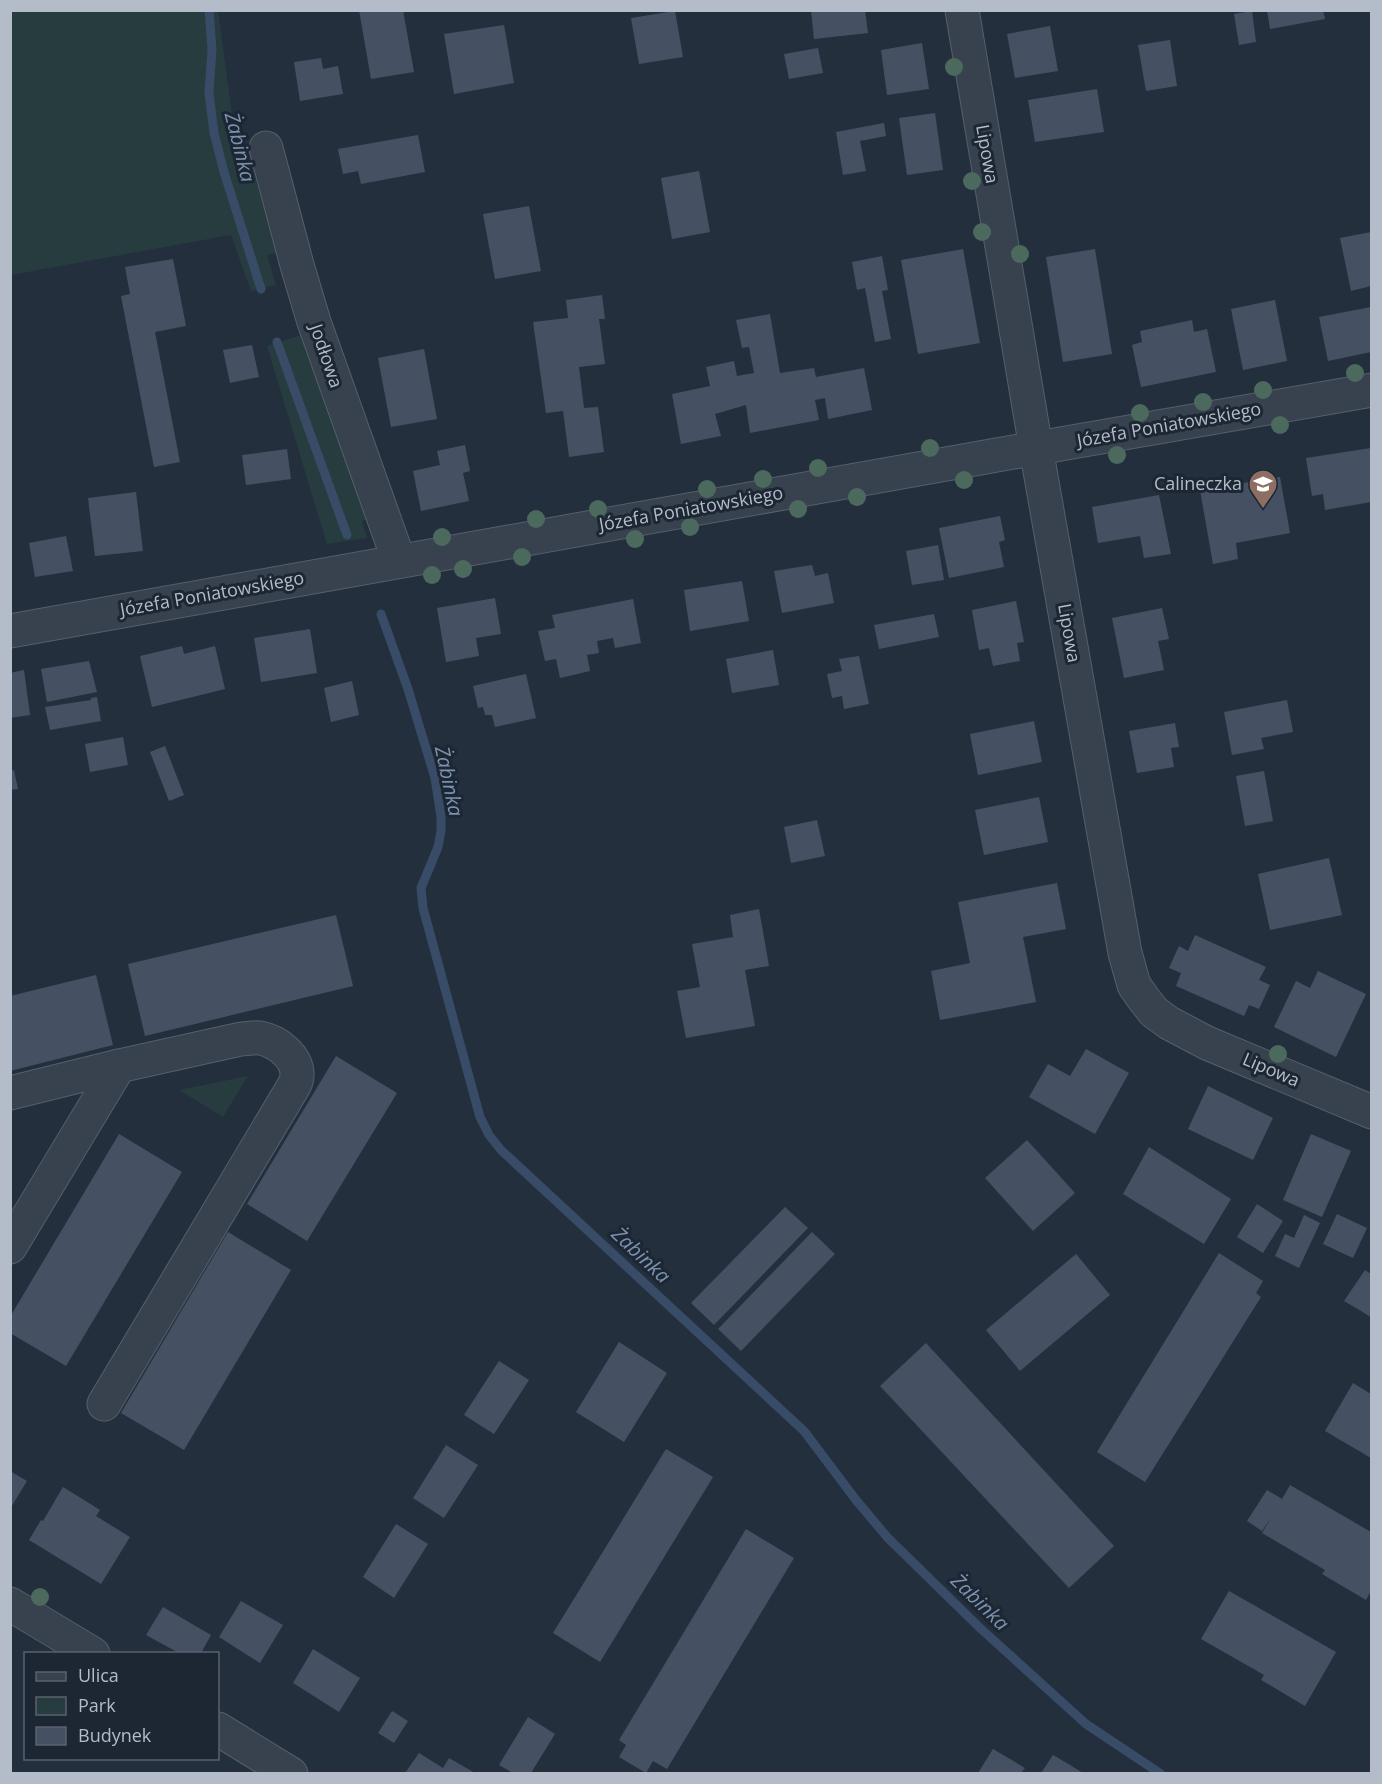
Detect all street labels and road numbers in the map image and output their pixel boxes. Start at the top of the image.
street label: Lipowa [971,122,1005,185]
street label: Jodłowa [304,319,349,391]
street label: Józefa Poniatowskiego [1073,396,1263,452]
street label: Józefa Poniatowskiego [595,480,785,536]
street label: Józefa Poniatowskiego [116,565,306,621]
street label: Lipowa [1053,601,1087,664]
street label: Lipowa [1239,1046,1304,1092]

